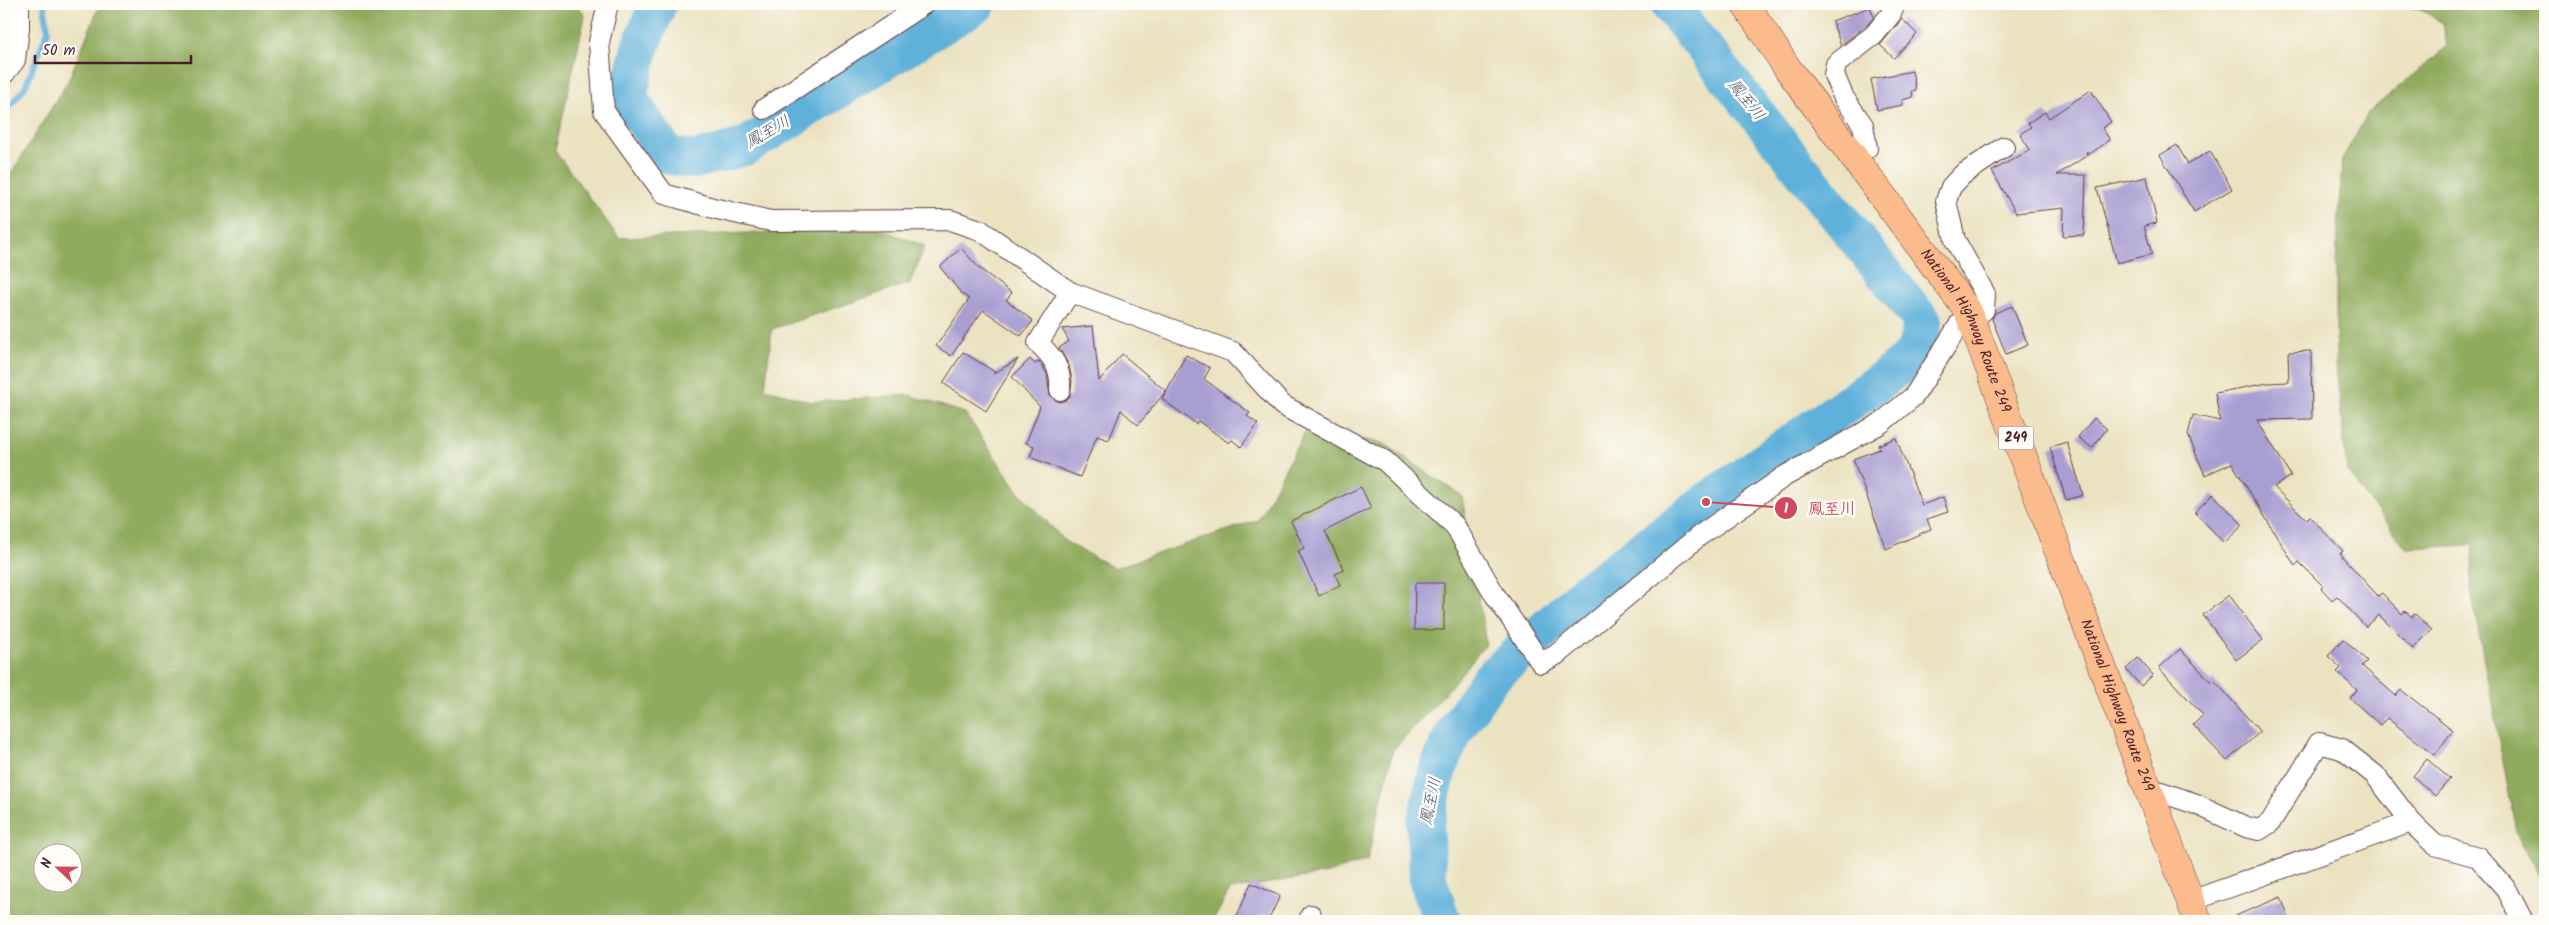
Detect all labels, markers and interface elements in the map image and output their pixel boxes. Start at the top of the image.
scale bar [35,32,191,64]
text: 50 m [42,39,76,63]
water label: 鳳至川 [1721,73,1771,127]
water label: 鳳至川 [741,109,795,155]
street label: National Highway Route 249 [1914,244,2018,417]
road number: 249 [1998,426,2034,449]
callout: 鳳至川 [1773,493,1866,524]
text: 1 [1784,497,1789,521]
text: 鳳至川 [1808,497,1856,522]
street label: National Highway Route 249 [2073,616,2160,796]
water label: 鳳至川 [1414,775,1448,827]
north arrow [32,842,82,892]
text: N [35,855,59,872]

